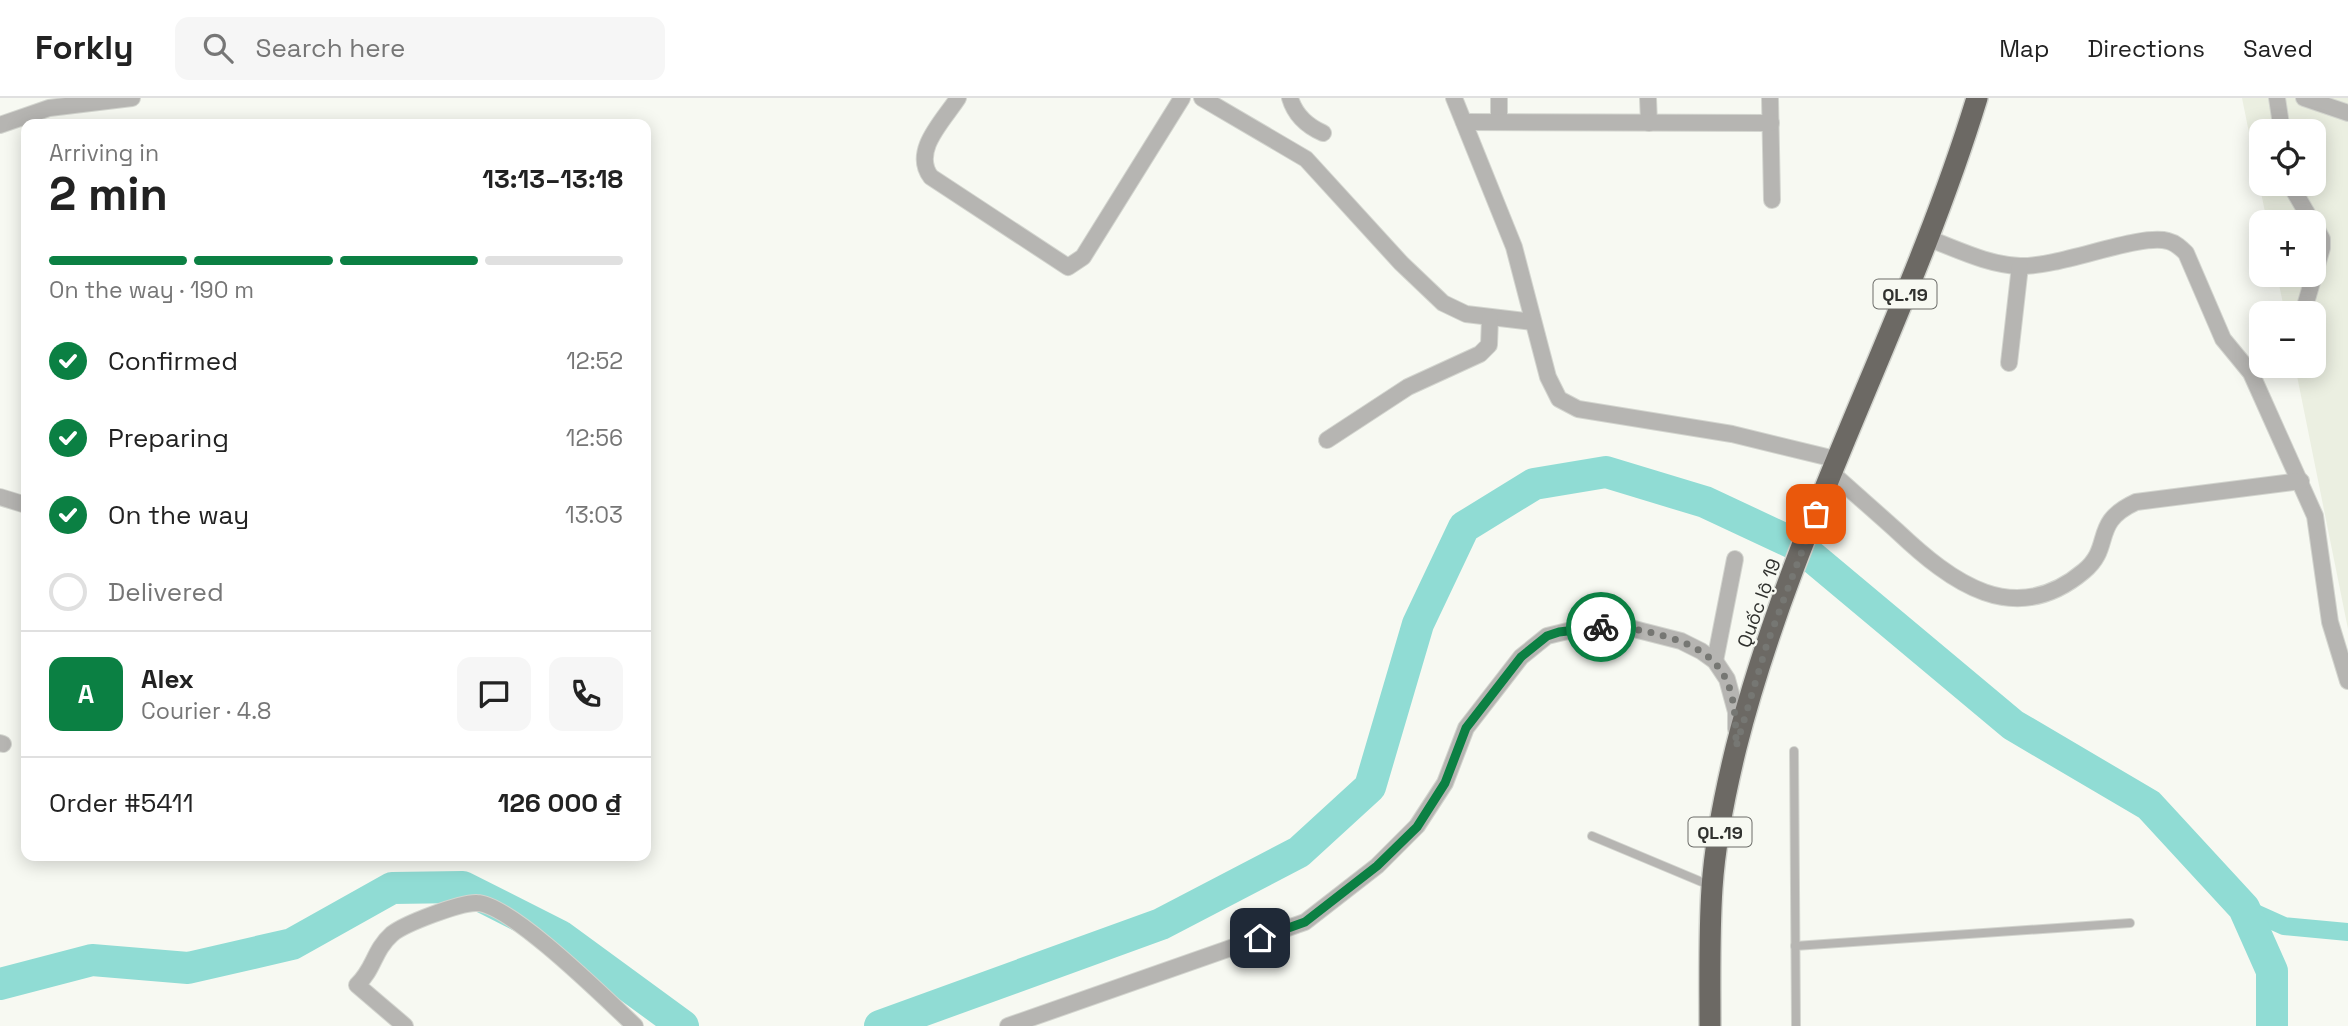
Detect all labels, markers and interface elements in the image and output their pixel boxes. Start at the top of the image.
search box [175,17,665,80]
text: Forkly [35,27,133,69]
icon: search [199,29,237,67]
text: Search here [255,31,405,65]
text: Map [1999,33,2049,64]
text: Directions [2087,33,2205,64]
text: Saved [2243,33,2313,64]
map controls [2249,119,2326,378]
button: locate [2249,119,2326,196]
text: Arriving in [49,138,159,168]
text: 13:13–13:18 [482,162,623,196]
text: 2 min [49,165,168,223]
button: + [2249,210,2326,287]
text: On the way · 190 m [49,275,254,305]
road number: QL.19 [1874,280,1937,308]
button: − [2249,301,2326,378]
icon: check [49,342,87,380]
text: Confirmed [108,344,238,378]
text: 12:52 [566,346,623,376]
icon: check [49,419,87,457]
text: Preparing [108,421,229,455]
text: 12:56 [566,423,623,453]
pin [1786,484,1846,544]
icon: bag [1797,495,1835,533]
icon: check [49,496,87,534]
text: On the way [108,498,249,532]
text: 13:03 [565,500,623,530]
street label: Quốc lộ 19 [1731,555,1787,651]
text: Delivered [108,575,224,609]
courier [1566,592,1636,662]
icon: bike [1582,608,1620,646]
button: chat [457,657,531,731]
button: phone [549,657,623,731]
text: Alex [141,662,194,696]
text: A [78,677,94,711]
text: Courier · 4.8 [141,696,271,726]
text: Order #5411 [49,786,194,820]
text: 126 000 ₫ [498,786,623,820]
road number: QL.19 [1688,818,1752,846]
pin [1230,908,1290,968]
icon: home [1241,919,1279,957]

